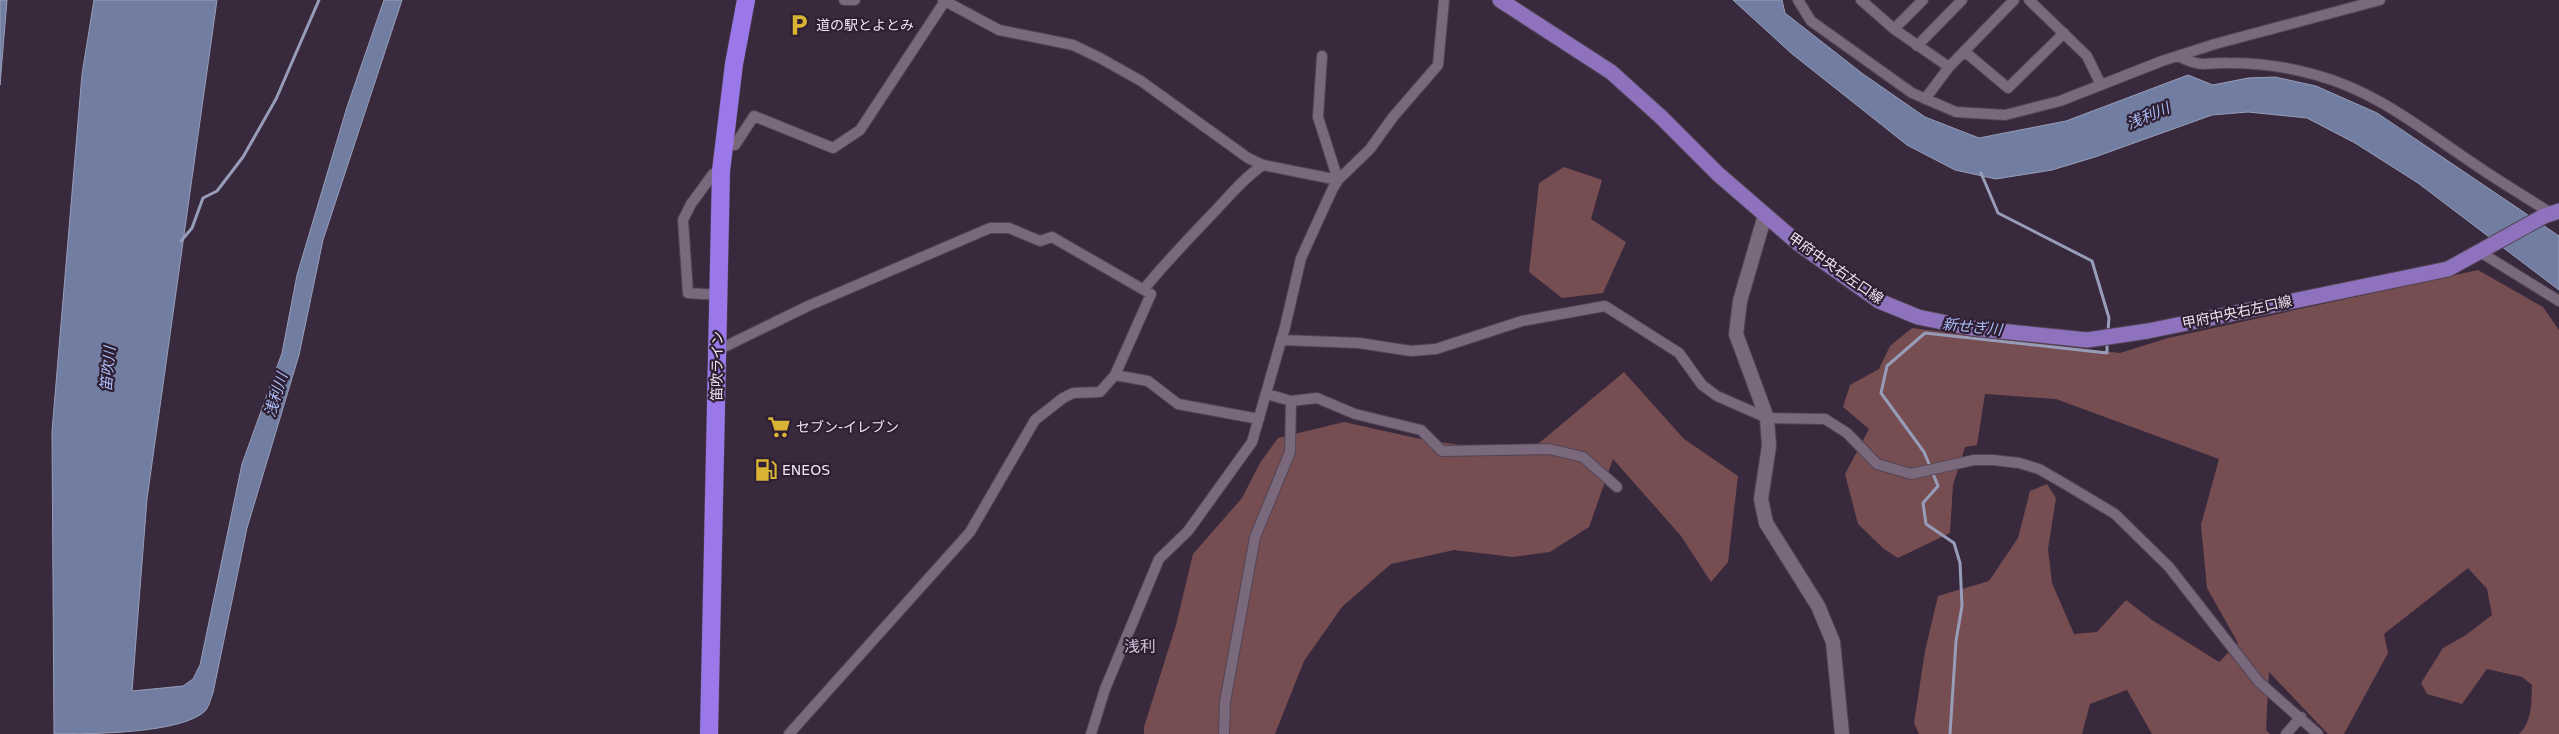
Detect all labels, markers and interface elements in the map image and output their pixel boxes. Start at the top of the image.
parking icon: 道の駅とよとみ [786,12,812,38]
place label: 道の駅とよとみ [816,17,914,33]
water label: 浅利川 [2124,98,2174,133]
street label: 甲府中央右左口線 [1786,229,1886,307]
street label: 甲府中央右左口線 [2181,293,2293,331]
water label: 新せぎ川 [1941,315,2005,339]
street label: 笛吹ライン [708,331,726,401]
water label: 笛吹川 [97,344,119,392]
water label: 浅利川 [261,369,292,419]
supermarket icon: セブン-イレブン [766,414,792,440]
place label: セブン-イレブン [796,419,899,435]
fuel station icon: ENEOS [753,457,779,483]
place label: ENEOS [782,462,830,478]
district label: 浅利 [1124,637,1156,656]

